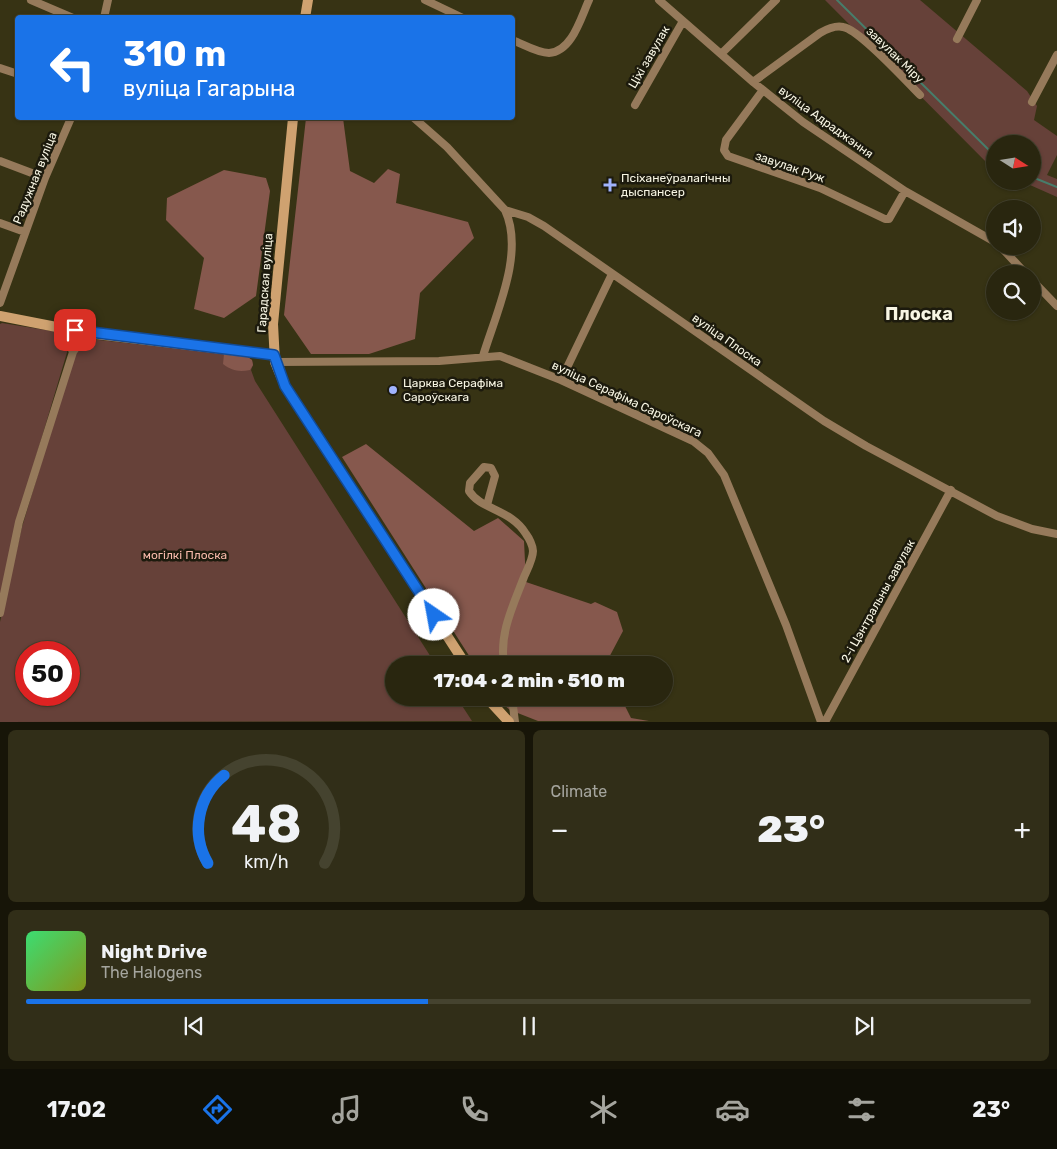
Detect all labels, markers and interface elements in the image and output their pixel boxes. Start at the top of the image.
street label: Ціхі завулак [626,23,673,91]
street label: завулак Міру [863,24,927,86]
text: 310 m [123,33,226,75]
icon: left [40,35,105,100]
text: вуліца Гагарына [123,75,295,102]
street label: вуліца Адраджэння [776,83,876,161]
street label: Радужная вуліца [10,130,60,226]
north arrow [986,135,1041,190]
map controls [986,135,1041,320]
street label: завулак Руж [753,149,827,186]
place label: Псіханеўралагічны дыспансер [621,171,730,199]
marker: Псіханеўралагічны дыспансер [603,178,617,192]
button: sound [986,200,1041,255]
street label: Гарадская вуліца [255,233,275,333]
button: search [986,265,1041,320]
district label: Плоска [885,303,953,325]
pin [54,309,96,351]
street label: вуліца Плоска [689,311,765,369]
icon: arrive [61,316,89,344]
street label: вуліца Серафіма Сароўскага [550,358,704,440]
place label: Царква Серафіма Сароўскага [403,376,503,404]
marker: Царква Серафіма Сароўскага [387,384,399,396]
street label: 2-і Цэнтральны завулак [838,537,918,665]
park label: могілкі Плоска [143,548,227,562]
position arrow [407,588,459,640]
speed limit sign: 50 [15,641,80,706]
text: 17:04 · 2 min · 510 m [433,669,625,692]
text: Climate [551,782,607,801]
text: 48 [231,793,302,855]
text: 23° [757,806,825,852]
text: − [551,813,569,846]
text: + [1014,813,1031,846]
text: km/h [244,851,289,872]
text: Night Drive [101,940,207,963]
text: The Halogens [101,963,202,982]
icon: previous [180,1012,208,1040]
icon: pause [515,1012,543,1040]
icon: next [850,1012,878,1040]
icon: directions [200,1092,235,1127]
icon: music [329,1092,364,1127]
icon: phone [457,1092,492,1127]
icon: climate [586,1092,621,1127]
icon: car [715,1092,750,1127]
icon: filters [844,1092,879,1127]
text: 17:02 [47,1096,106,1123]
text: 23° [972,1096,1010,1123]

